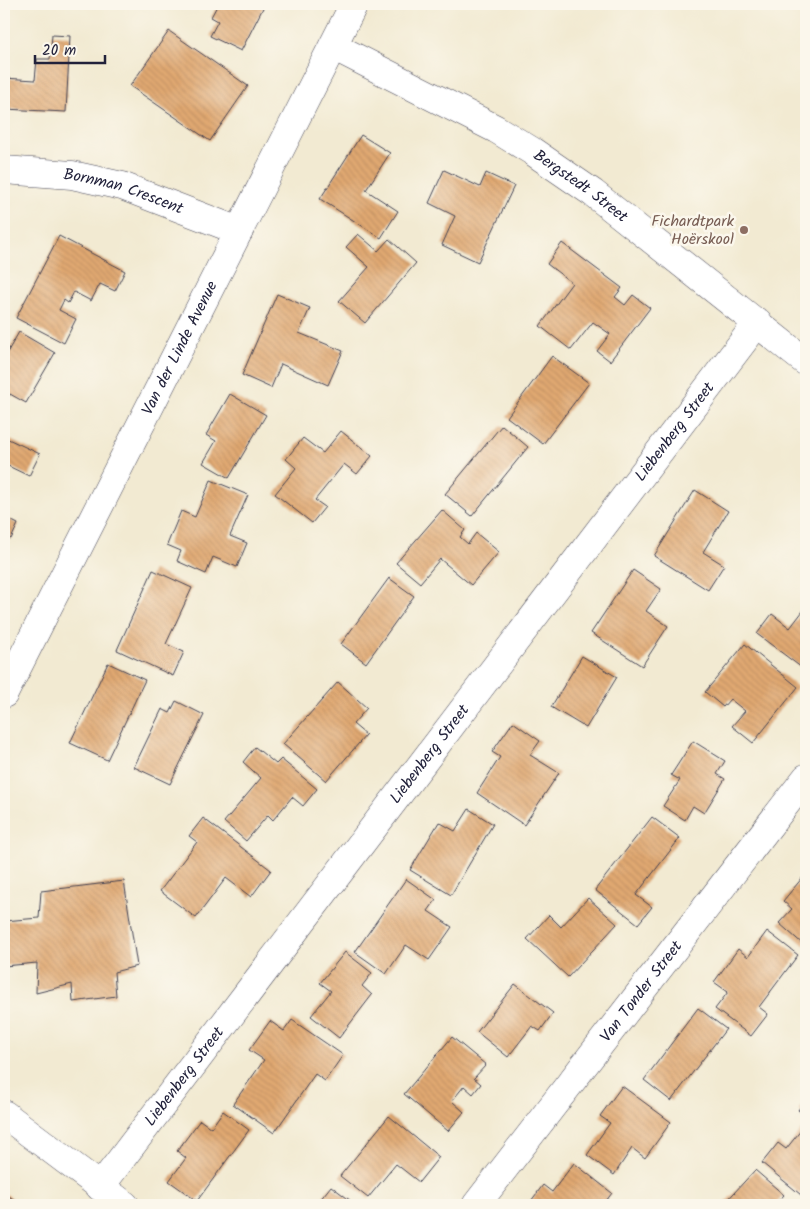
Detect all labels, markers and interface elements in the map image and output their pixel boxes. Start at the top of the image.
scale bar [35,32,105,64]
text: 20 m [42,39,76,63]
street label: Bergstedt Street [528,143,634,229]
street label: Bornman Crescent [63,162,188,221]
place label: Fichardtpark Hoërskool [651,209,734,252]
marker: Fichardtpark Hoërskool [738,224,750,236]
street label: Van der Linde Avenue [135,276,224,420]
street label: Liebenberg Street [628,376,721,487]
street label: Liebenberg Street [383,698,476,809]
street label: Van Tonder Street [594,934,689,1048]
street label: Liebenberg Street [138,1021,231,1131]

